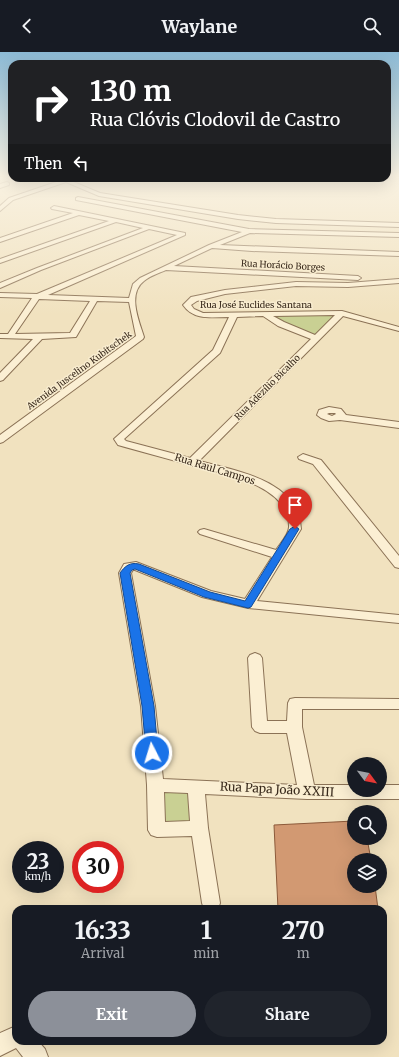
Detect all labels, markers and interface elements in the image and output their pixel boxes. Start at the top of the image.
icon: back [16,15,38,37]
text: Waylane [162,15,237,38]
icon: search [361,15,383,37]
text: 130 m [90,73,172,109]
icon: right [24,76,76,128]
text: Rua Clóvis Clodovil de Castro [90,108,340,131]
icon: left [70,152,92,174]
text: Then [24,154,62,173]
street label: Rua Horácio Borges [241,257,326,273]
street label: Rua José Euclides Santana [200,299,312,310]
street label: Avenida Juscelino Kubitschek [24,328,134,412]
street label: Rua Adezílio Bicalho [232,352,302,422]
street label: Rua Raul Campos [173,451,257,487]
pin [278,488,312,529]
icon: arrive [284,494,306,516]
position arrow [131,732,173,774]
north arrow [347,757,387,797]
map controls [347,757,387,893]
street label: Rua Papa João XXIII [220,779,334,799]
button: search [347,805,387,845]
speed limit sign: 30 [72,841,124,893]
text: 23 [27,849,49,874]
button: layers [347,853,387,893]
text: km/h [25,870,51,883]
text: 16:33 [74,915,131,946]
text: 1 [201,915,212,946]
text: 270 [282,915,325,946]
text: Arrival [81,945,124,962]
text: min [193,945,219,962]
text: m [297,945,310,962]
button: Exit [28,991,196,1037]
button: Share [204,991,371,1037]

